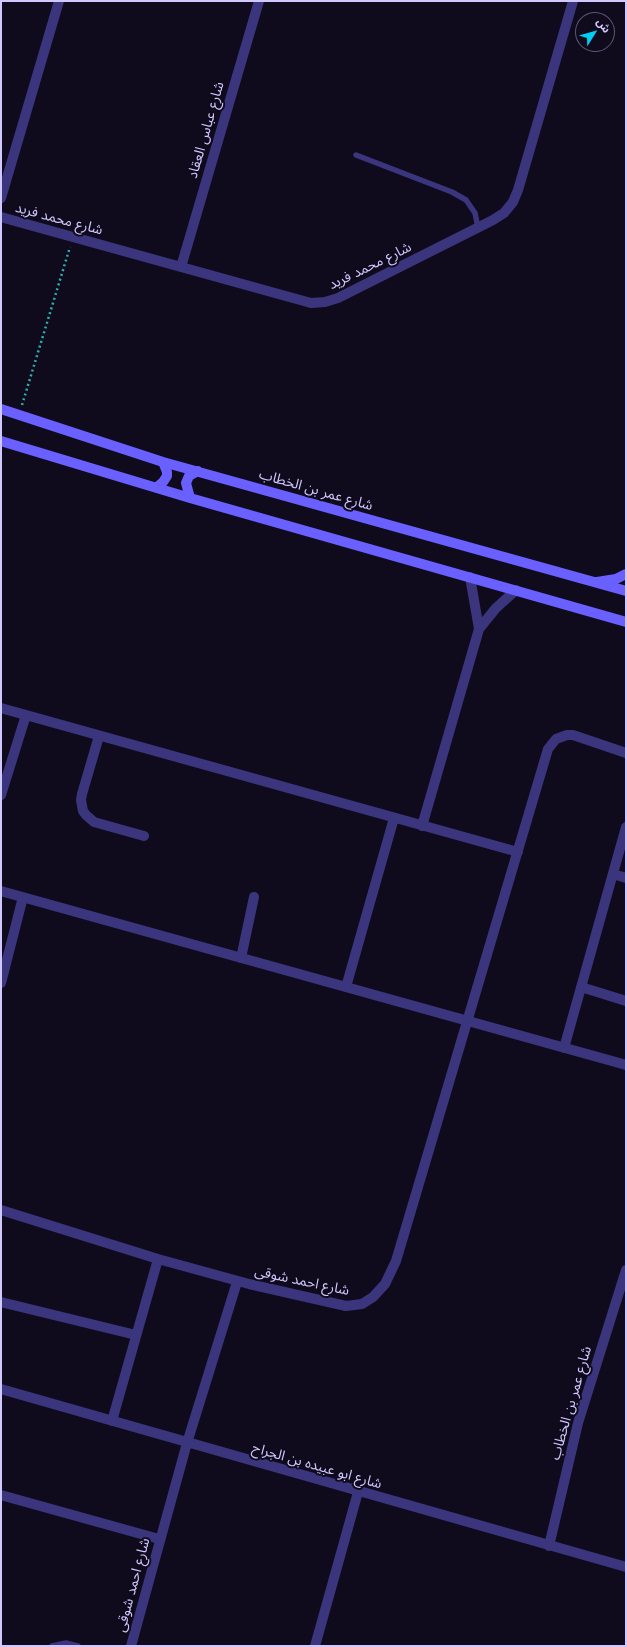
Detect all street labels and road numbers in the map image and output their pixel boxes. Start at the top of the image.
street label: شارع عباس العقاد [184,80,228,180]
street label: شارع محمد فريد [13,199,105,239]
street label: شارع محمد فريد [326,239,414,293]
street label: شارع عمر بن الخطاب [257,466,375,514]
street label: شارع احمد شوقى [253,1263,351,1299]
street label: شارع عمر بن الخطاب [547,1344,595,1462]
street label: شارع ابو عبيده بن الجراح [250,1439,384,1493]
street label: شارع احمد شوقى [112,1536,154,1634]

